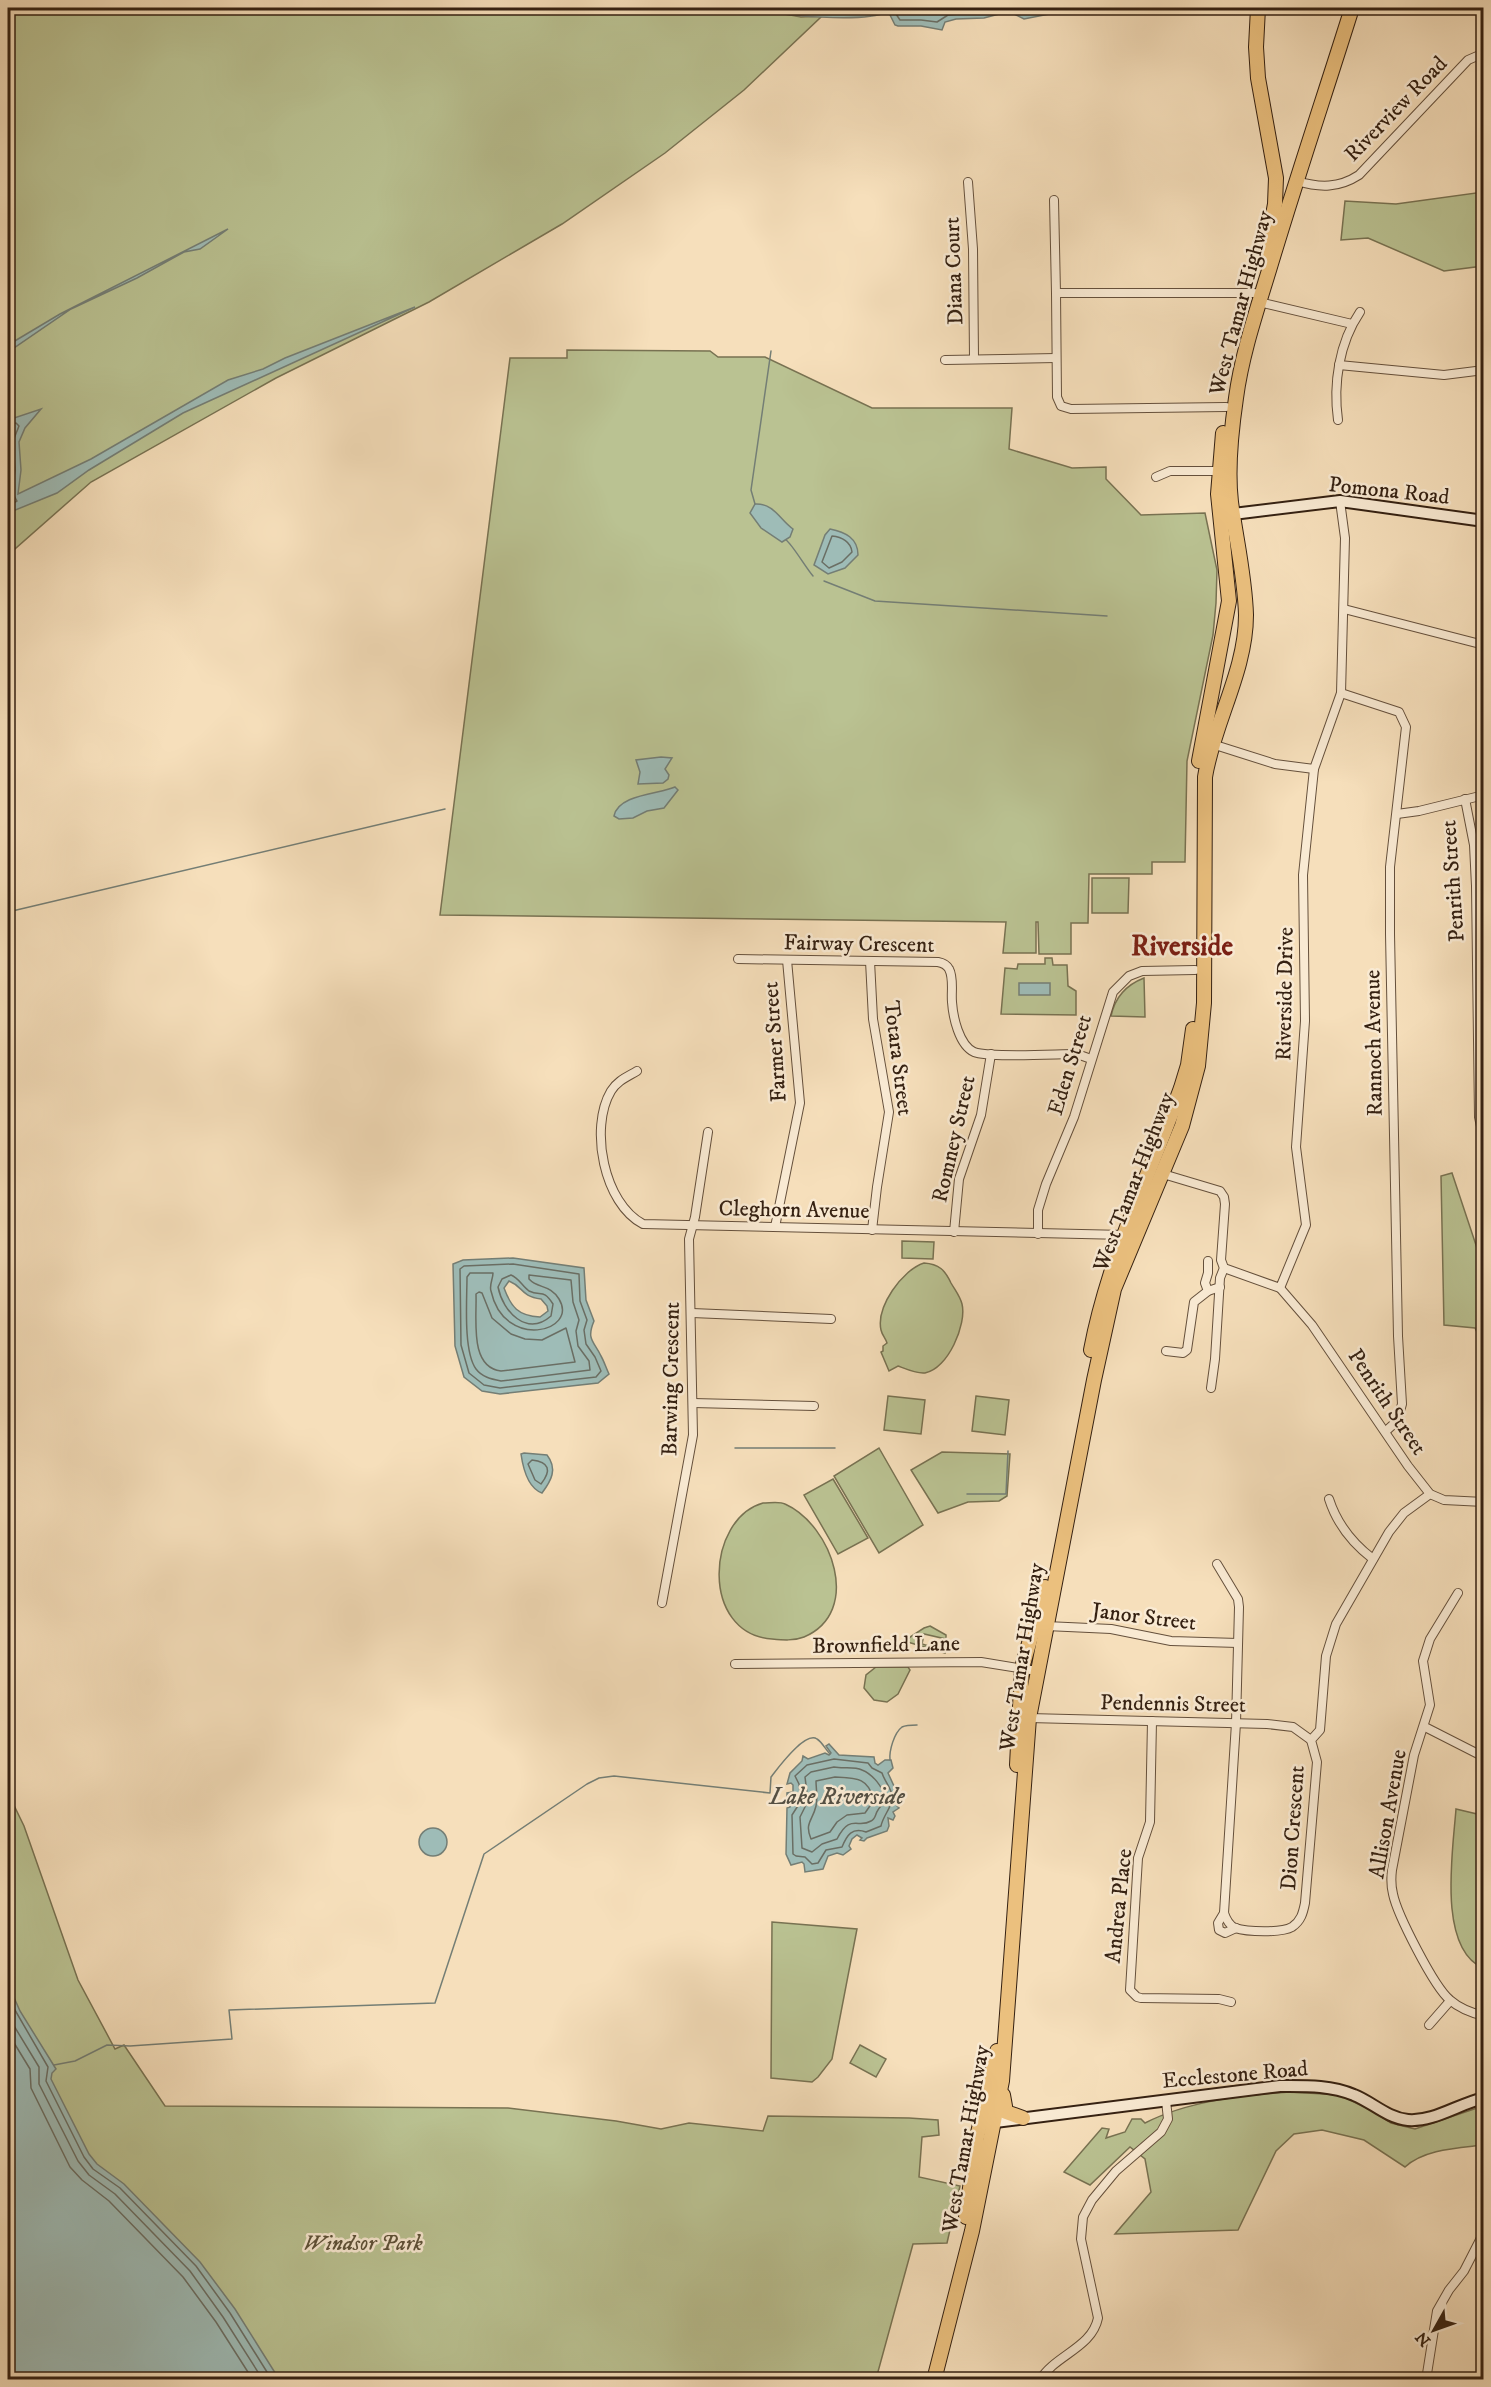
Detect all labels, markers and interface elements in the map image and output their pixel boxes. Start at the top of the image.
street label: Riverview Road [1339,51,1453,167]
street label: West Tamar Highway [1203,207,1279,399]
street label: Diana Court [939,216,969,326]
street label: Pomona Road [1327,471,1451,511]
street label: Penrith Street [1435,819,1471,943]
street label: Riverside Drive [1270,927,1300,1061]
street label: Fairway Crescent [783,929,935,959]
district label: Riverside [1131,929,1234,964]
street label: Rannoch Avenue [1359,969,1389,1117]
street label: Farmer Street [757,981,793,1103]
street label: Totara Street [878,999,918,1117]
street label: Eden Street [1042,1011,1098,1119]
street label: Romney Street [926,1073,982,1205]
street label: West Tamar Highway [1087,1088,1181,1277]
street label: Cleghorn Avenue [718,1195,870,1225]
street label: Barwing Crescent [656,1302,686,1456]
street label: Penrith Street [1342,1344,1432,1460]
street label: West Tamar Highway [994,1560,1050,1754]
street label: Janor Street [1088,1597,1198,1637]
street label: Brownfield Lane [812,1630,960,1660]
street label: Pendennis Street [1100,1689,1246,1719]
street label: Allison Avenue [1363,1747,1413,1881]
street label: Dion Crescent [1275,1765,1311,1891]
water label: Lake Riverside [767,1782,905,1812]
street label: Andrea Place [1100,1847,1138,1965]
street label: West Tamar Highway [936,2042,996,2236]
street label: Ecclestone Road [1161,2055,1309,2095]
park label: Windsor Park [303,2230,423,2257]
north arrow [1404,2300,1464,2360]
text: N [1411,2328,1435,2350]

